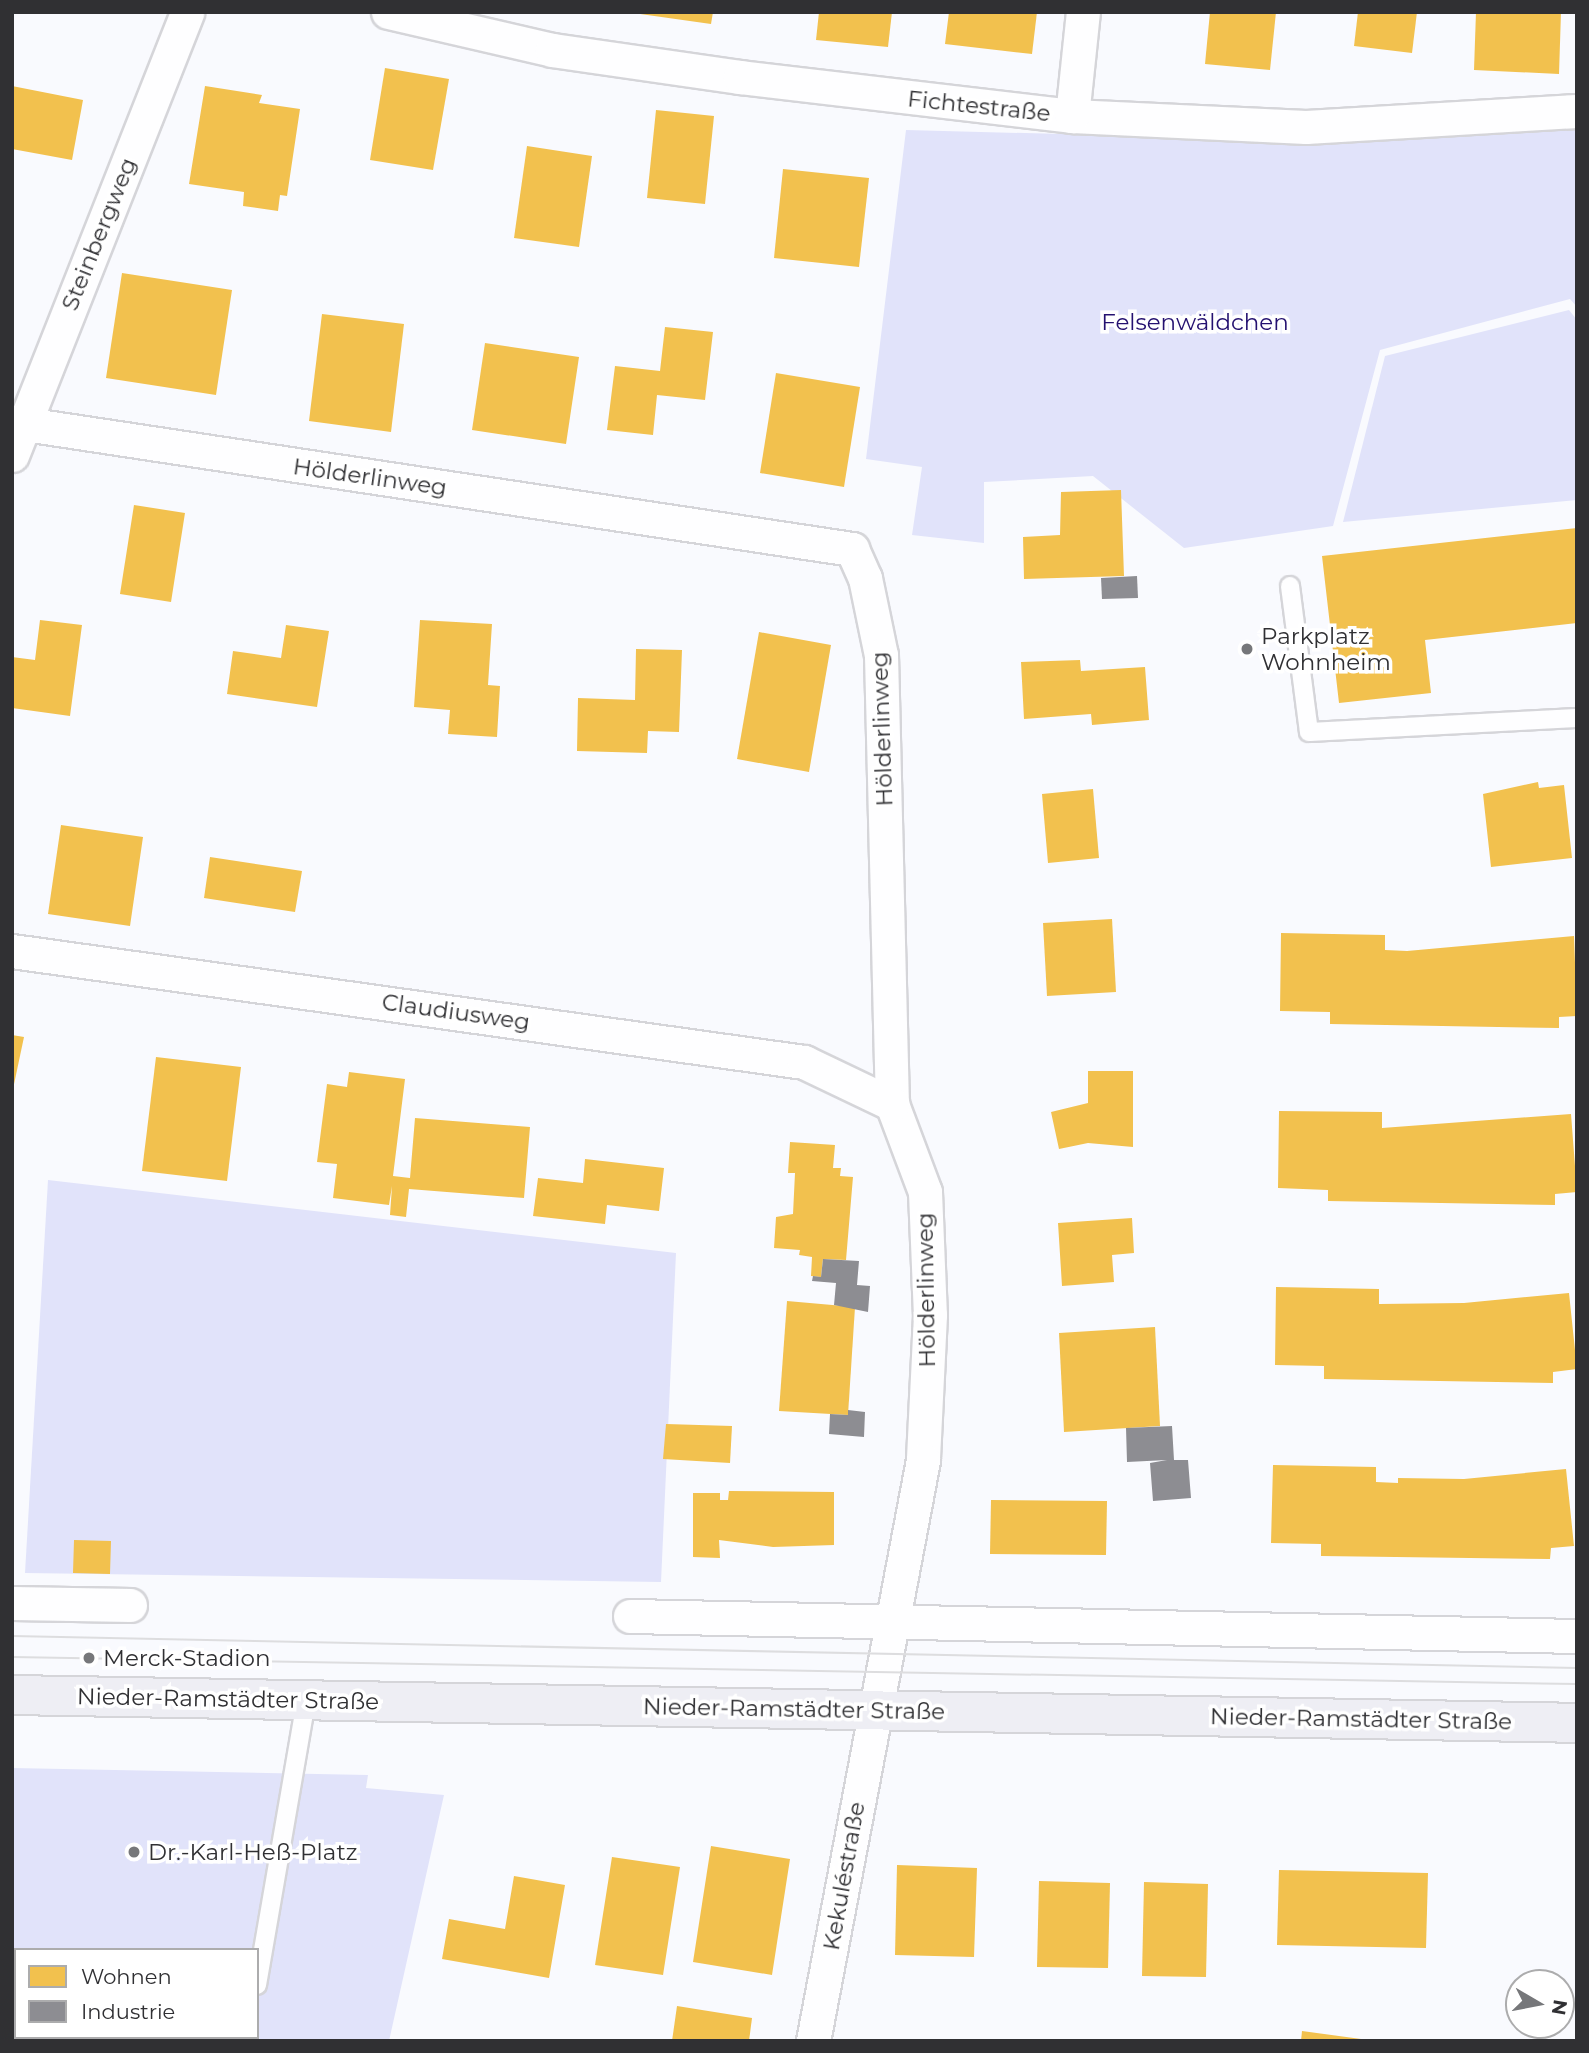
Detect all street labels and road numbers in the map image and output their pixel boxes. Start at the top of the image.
street label: Fichtestraße [906,85,1052,127]
street label: Steinbergweg [56,154,142,314]
street label: Hölderlinweg [291,453,449,501]
street label: Hölderlinweg [866,651,898,807]
street label: Claudiusweg [380,988,532,1036]
street label: Hölderlinweg [911,1212,941,1368]
street label: Nieder-Ramstädter Straße [77,1683,379,1715]
street label: Nieder-Ramstädter Straße [643,1693,945,1725]
street label: Nieder-Ramstädter Straße [1210,1703,1512,1735]
street label: Kekuléstraße [817,1800,871,1952]

